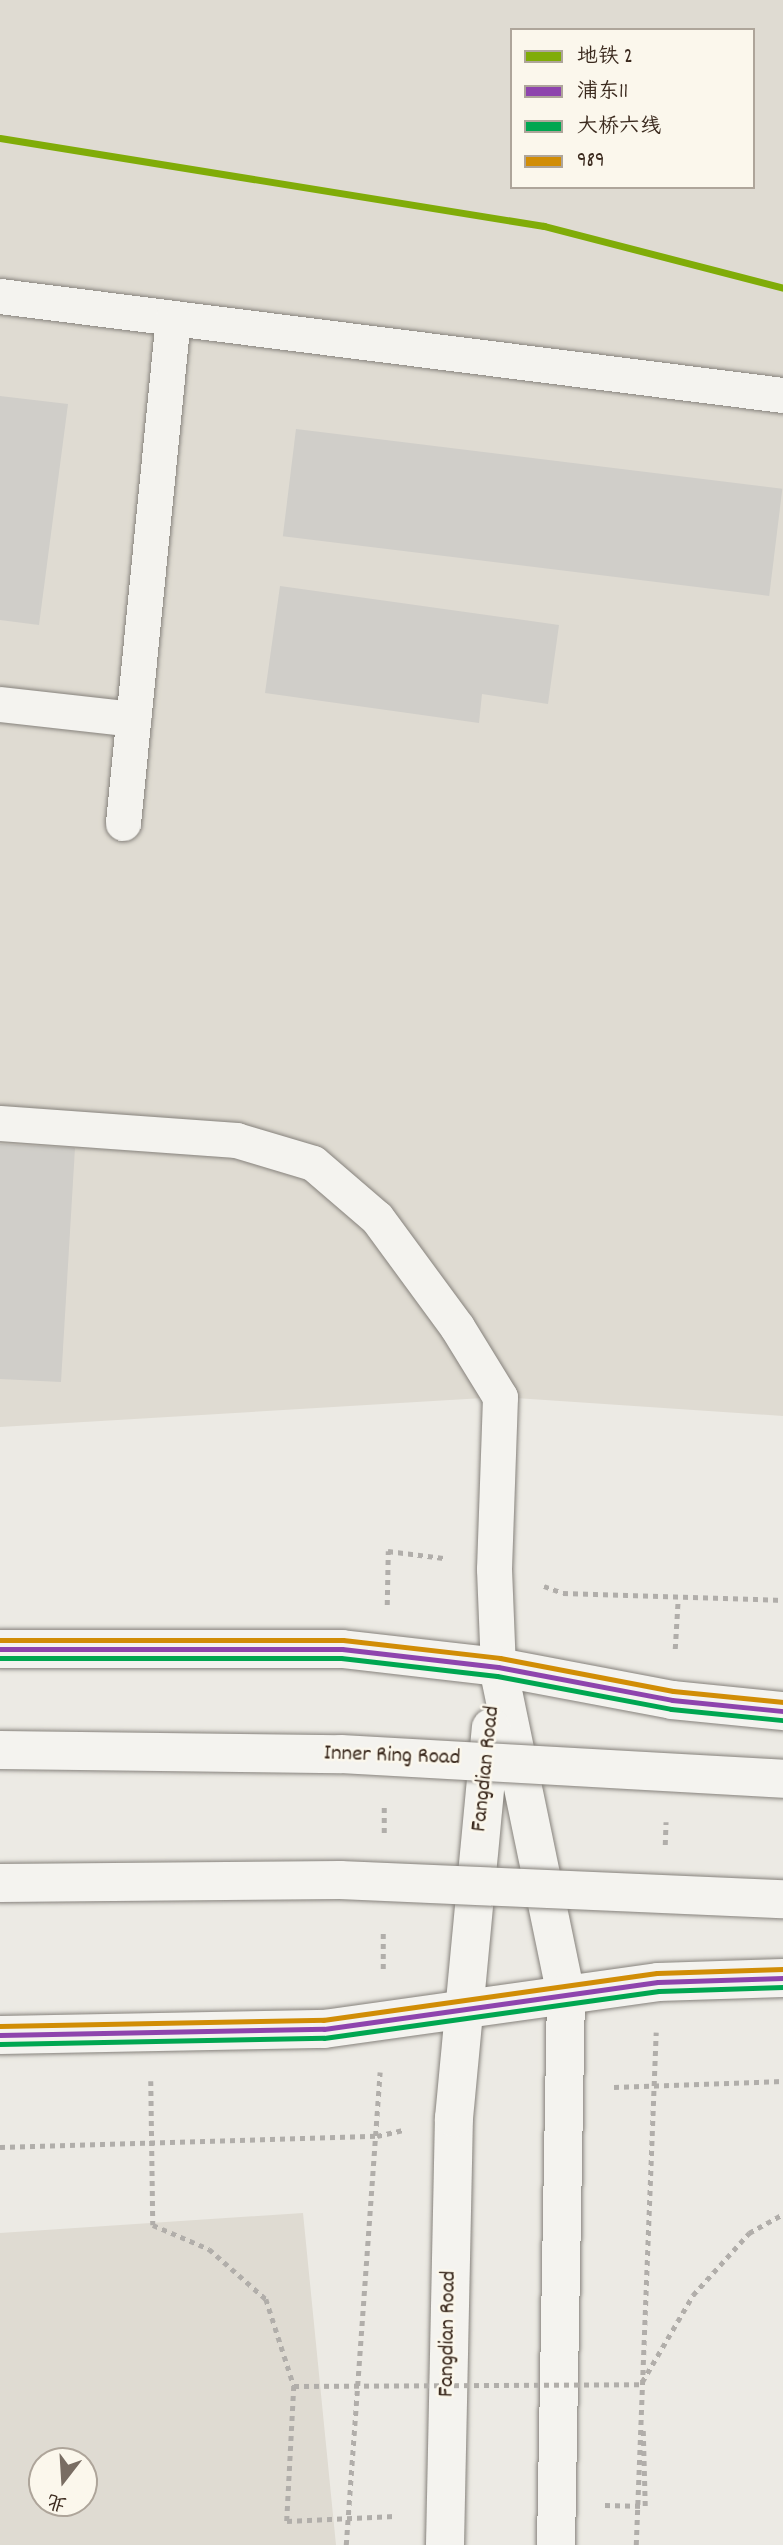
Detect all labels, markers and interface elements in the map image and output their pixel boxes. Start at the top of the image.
legend [510,28,755,189]
text: 地铁 2 [577,43,633,73]
text: 浦东11 [577,78,628,108]
text: 大桥六线 [577,113,661,143]
text: 989 [577,147,605,177]
street label: Fangdian Road [467,1705,507,1833]
street label: Inner Ring Road [323,1741,461,1773]
street label: Fangdian Road [434,2271,464,2397]
north arrow [28,2447,98,2517]
text: 北 [44,2485,70,2516]

